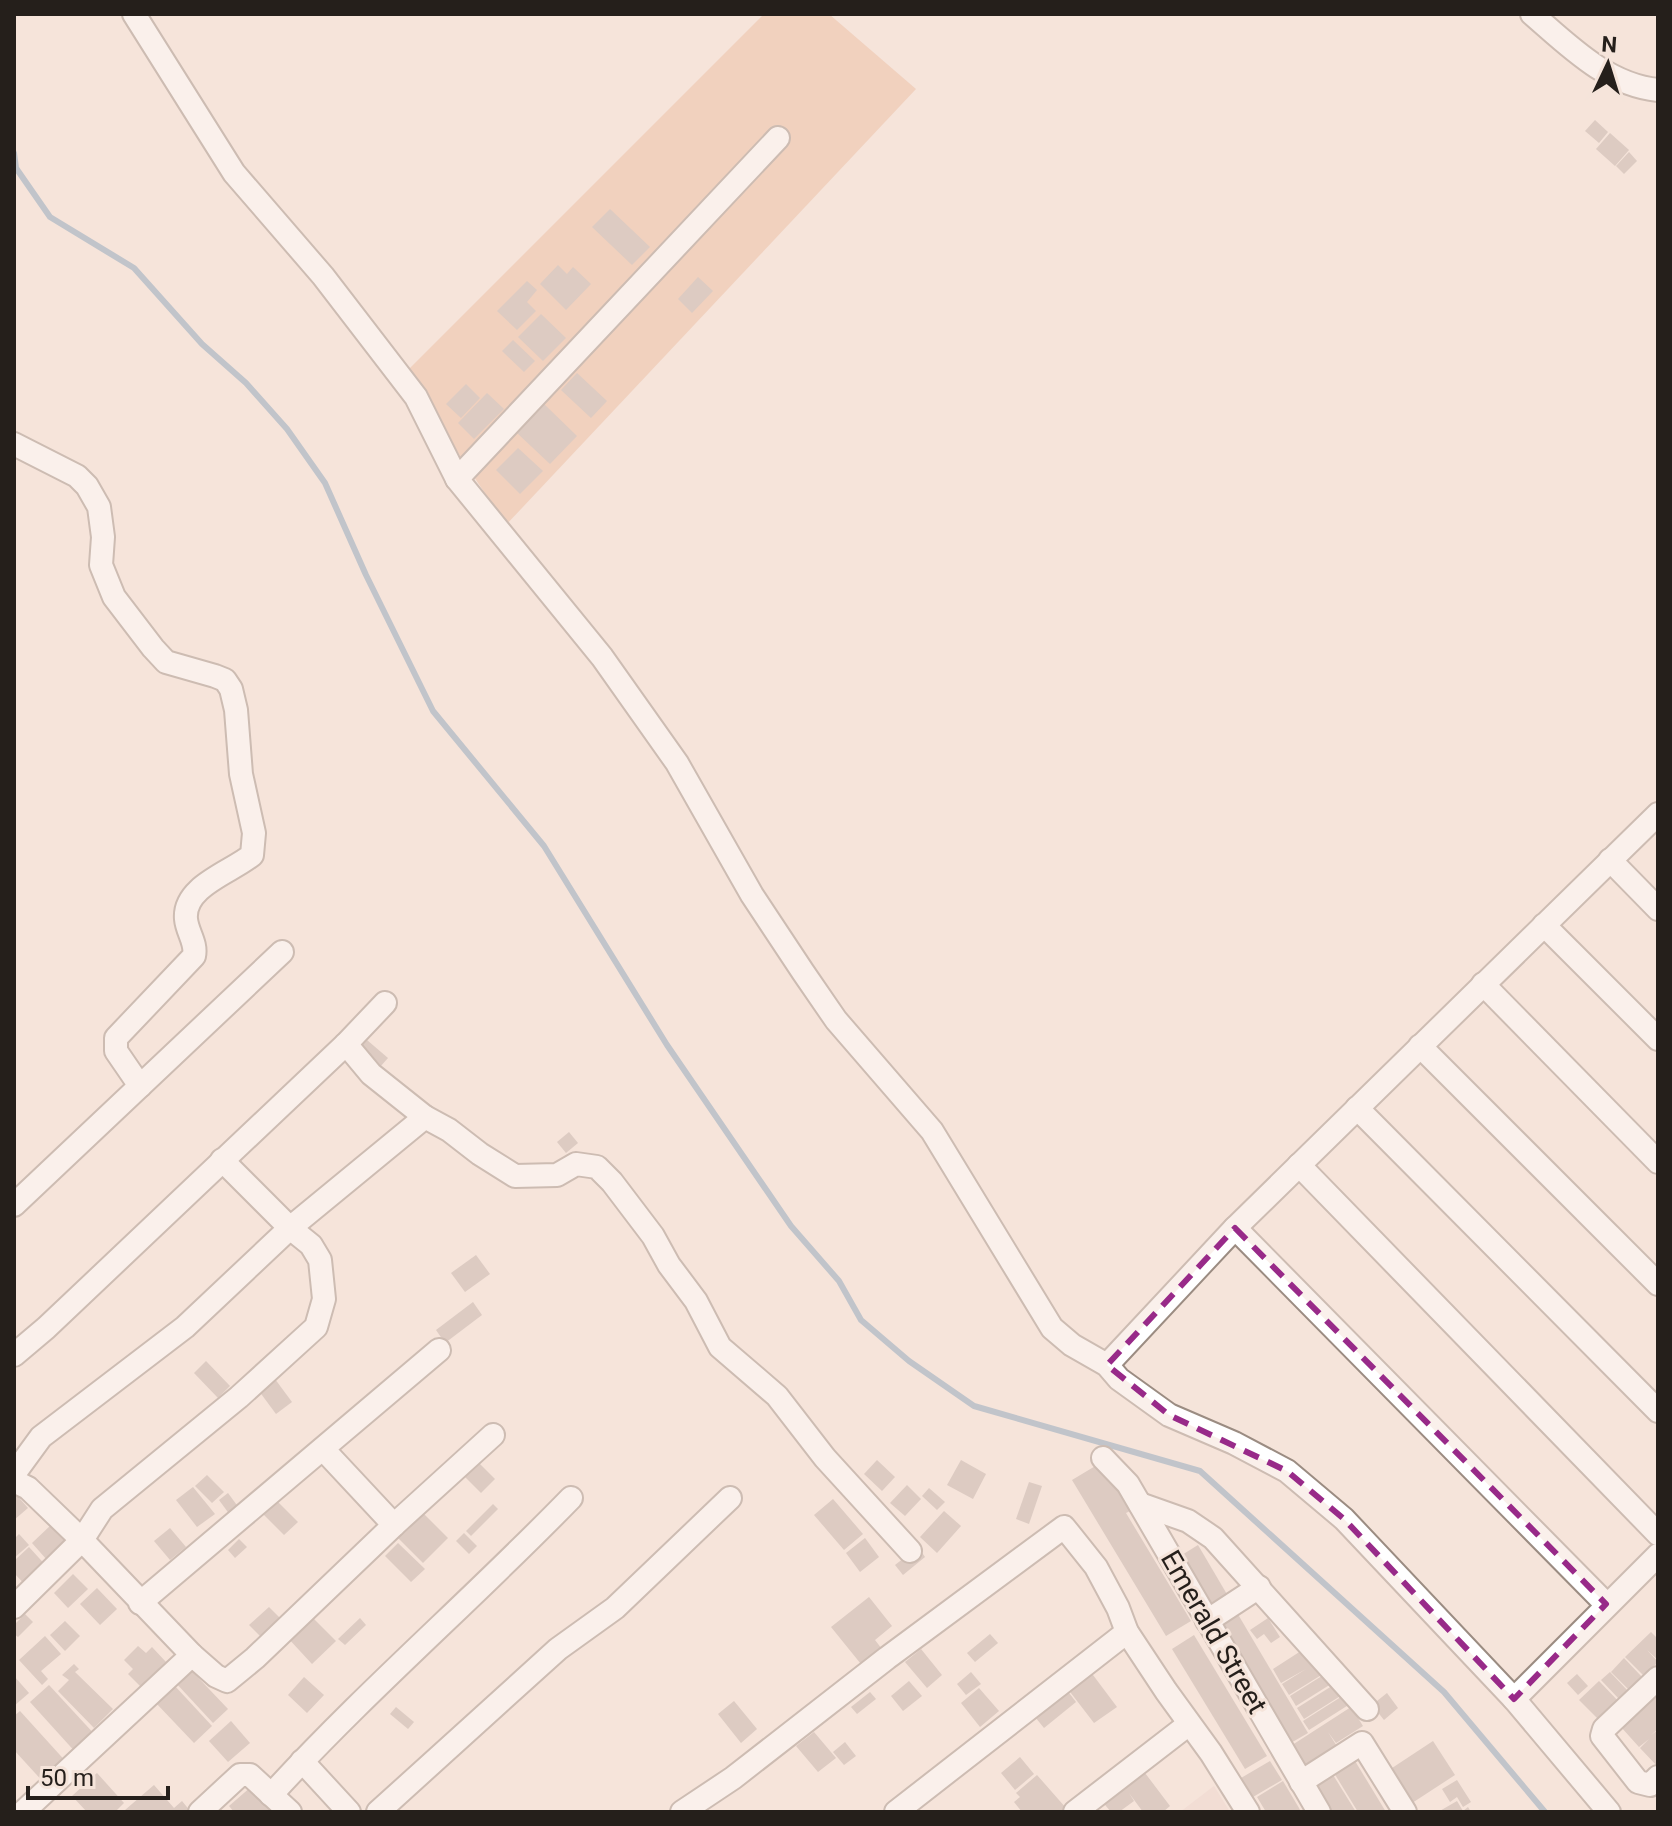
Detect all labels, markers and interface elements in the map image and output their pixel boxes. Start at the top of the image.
north arrow [1568,24,1648,104]
text: N [1601,32,1618,58]
street label: Emerald Street [1154,1545,1274,1719]
scale bar [28,1750,168,1800]
text: 50 m [40,1764,94,1792]

